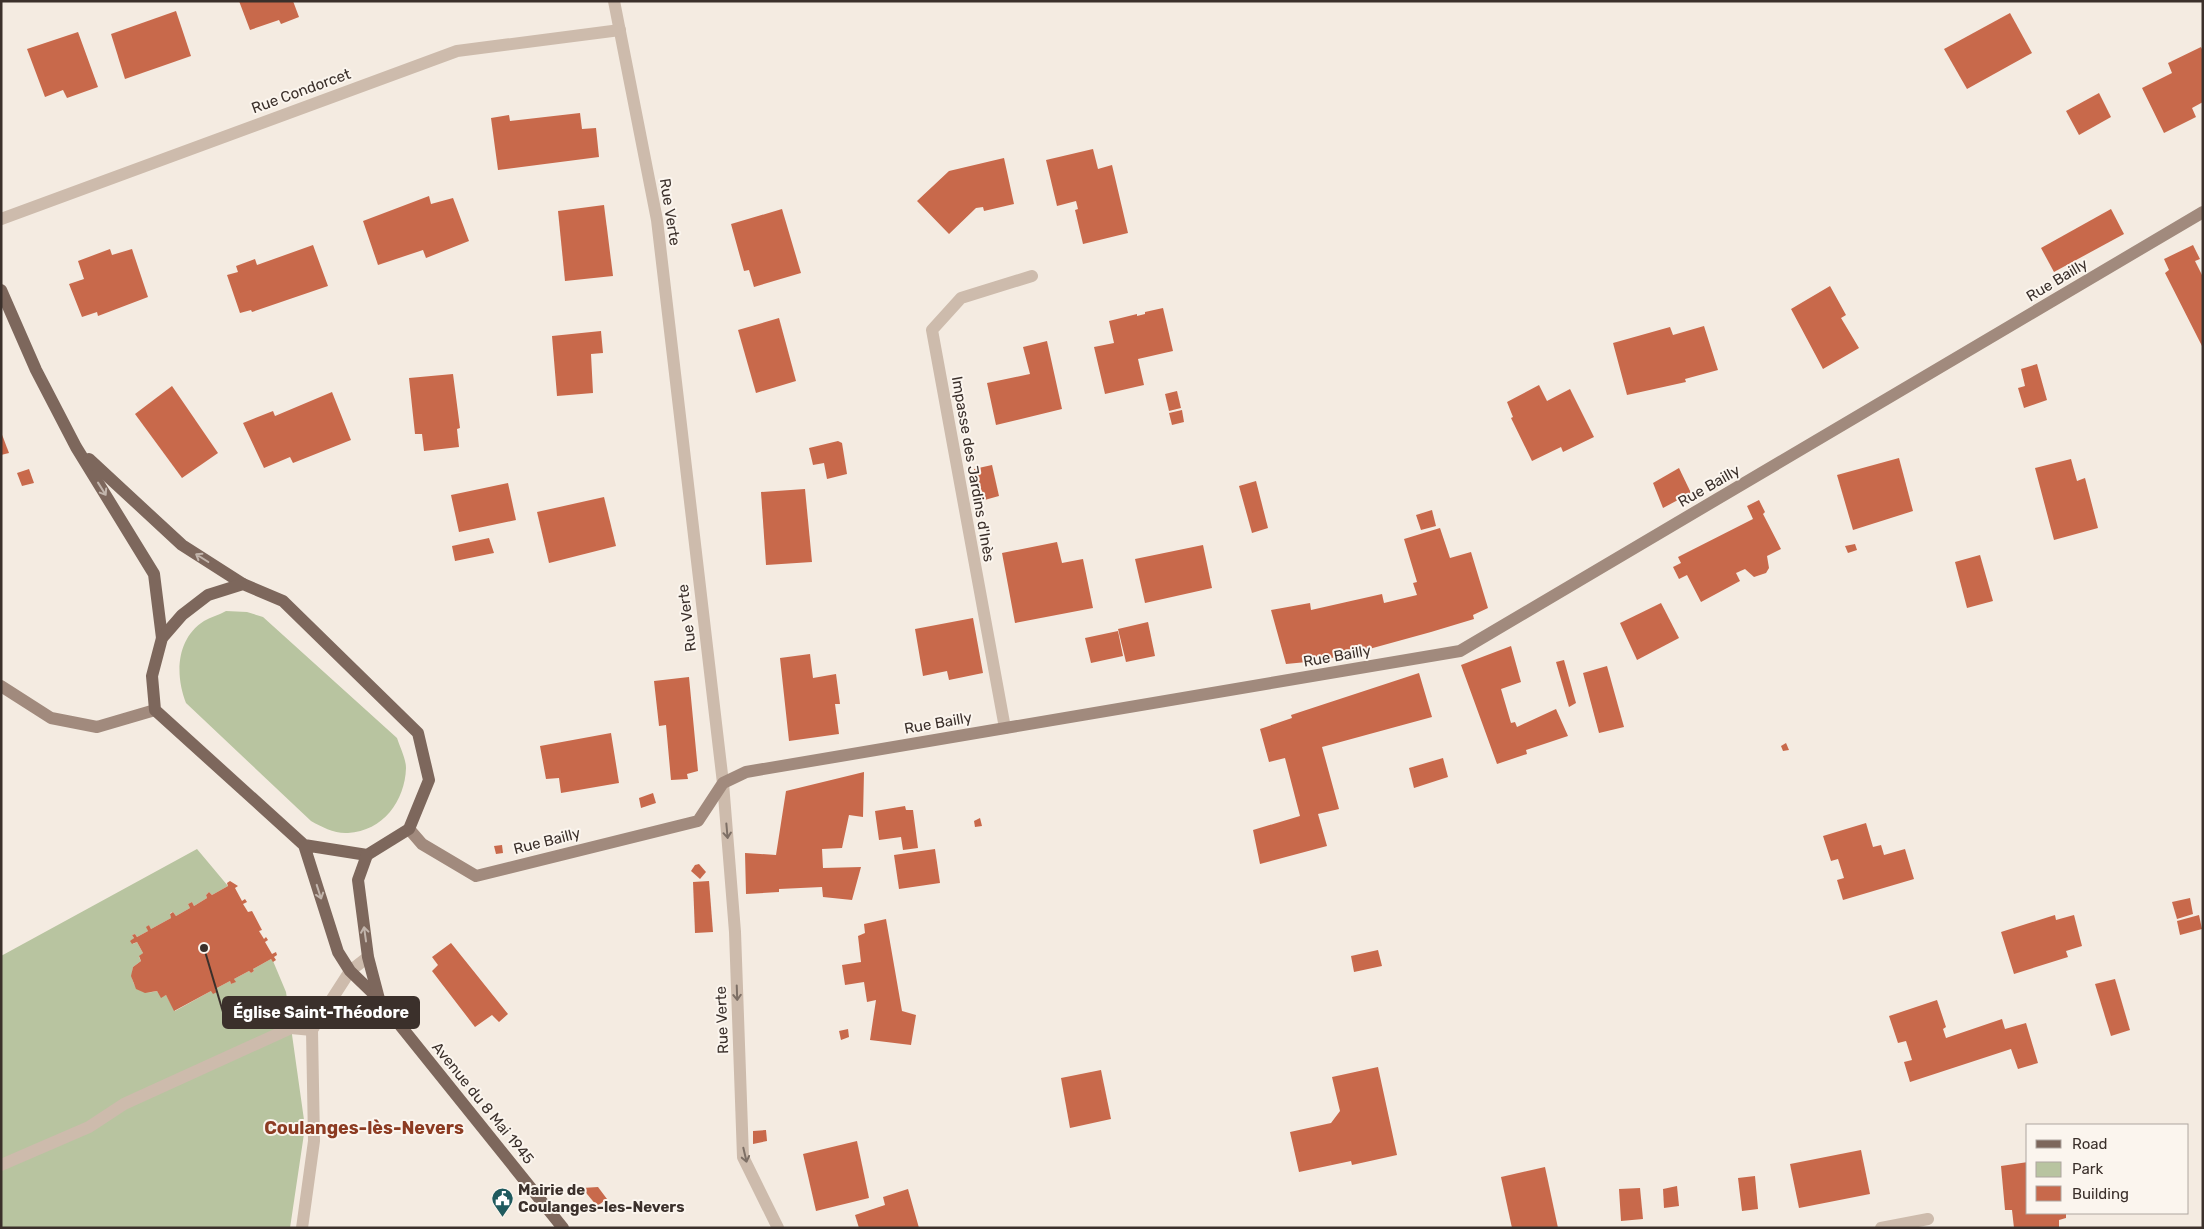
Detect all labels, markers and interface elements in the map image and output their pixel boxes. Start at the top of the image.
street label: Rue Condorcet [249,65,353,117]
street label: Rue Verte [656,177,684,247]
street label: Rue Bailly [2023,255,2091,305]
street label: Impasse des Jardins d'Inès [948,375,998,564]
street label: Rue Bailly [1675,461,1743,511]
one-way arrow [97,481,107,495]
one-way arrow [195,553,209,563]
street label: Rue Verte [674,583,700,653]
street label: Rue Bailly [1302,641,1372,671]
street label: Rue Bailly [903,708,973,738]
one-way arrow [722,823,732,839]
street label: Rue Bailly [512,824,582,858]
one-way arrow [314,883,324,899]
one-way arrow [360,926,370,942]
one-way arrow [733,985,742,1001]
street label: Rue Verte [712,986,732,1054]
callout: Église Saint-Théodore [223,997,419,1028]
text: Église Saint-Théodore [233,1002,409,1022]
street label: Avenue du 8 Mai 1945 [428,1038,538,1168]
district label: Coulanges-lès-Nevers [264,1117,464,1139]
legend [2026,1124,2189,1214]
text: Road [2072,1135,2108,1153]
one-way arrow [740,1147,750,1163]
text: Park [2072,1160,2103,1178]
place label: Mairie de Coulanges-les-Nevers [518,1181,684,1216]
text: Building [2072,1185,2129,1203]
public building icon: Mairie de Coulanges-les-Nevers [490,1187,514,1218]

